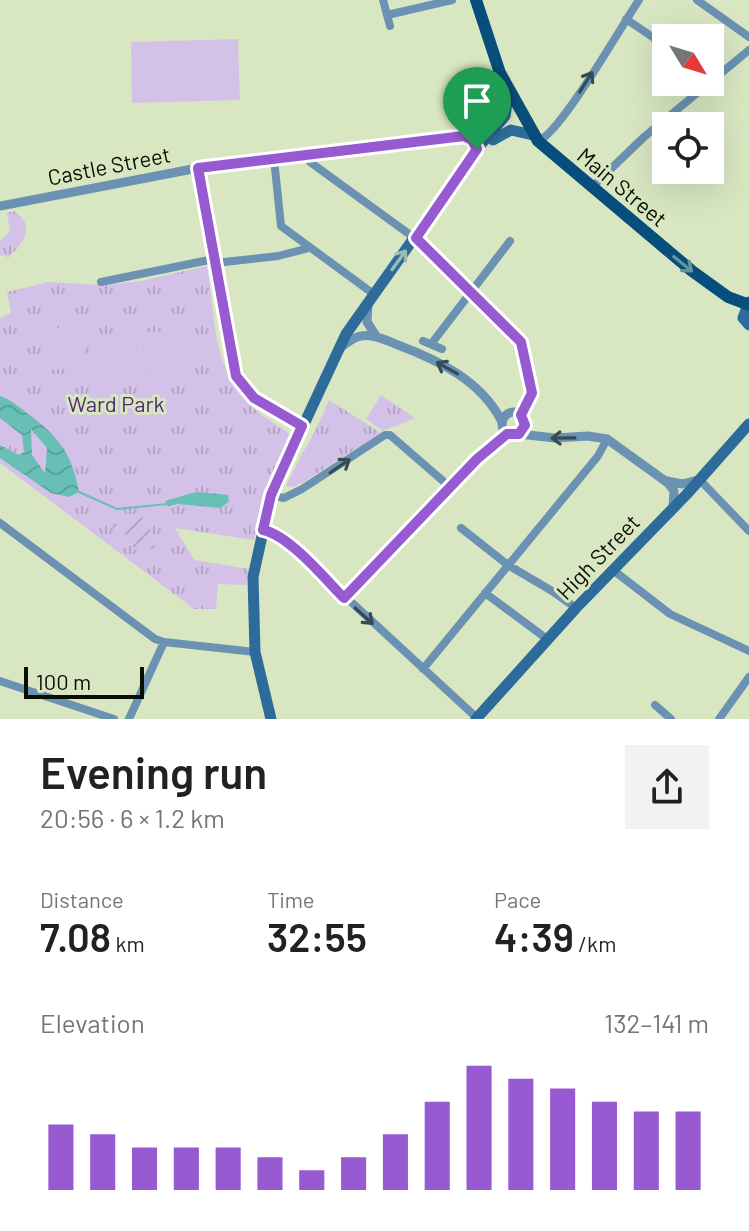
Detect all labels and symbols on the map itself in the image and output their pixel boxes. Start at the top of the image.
north arrow [652,24,724,96]
pin [443,67,511,149]
one-way arrow [578,71,595,93]
street label: Castle Street [45,140,172,190]
street label: Main Street [573,141,673,231]
one-way arrow [391,250,407,272]
one-way arrow [672,255,693,273]
one-way arrow [436,360,460,375]
park label: Ward Park [67,390,165,416]
one-way arrow [550,430,577,445]
one-way arrow [329,457,351,474]
street label: High Street [550,508,644,604]
one-way arrow [353,606,374,625]
scale bar [24,663,144,699]

